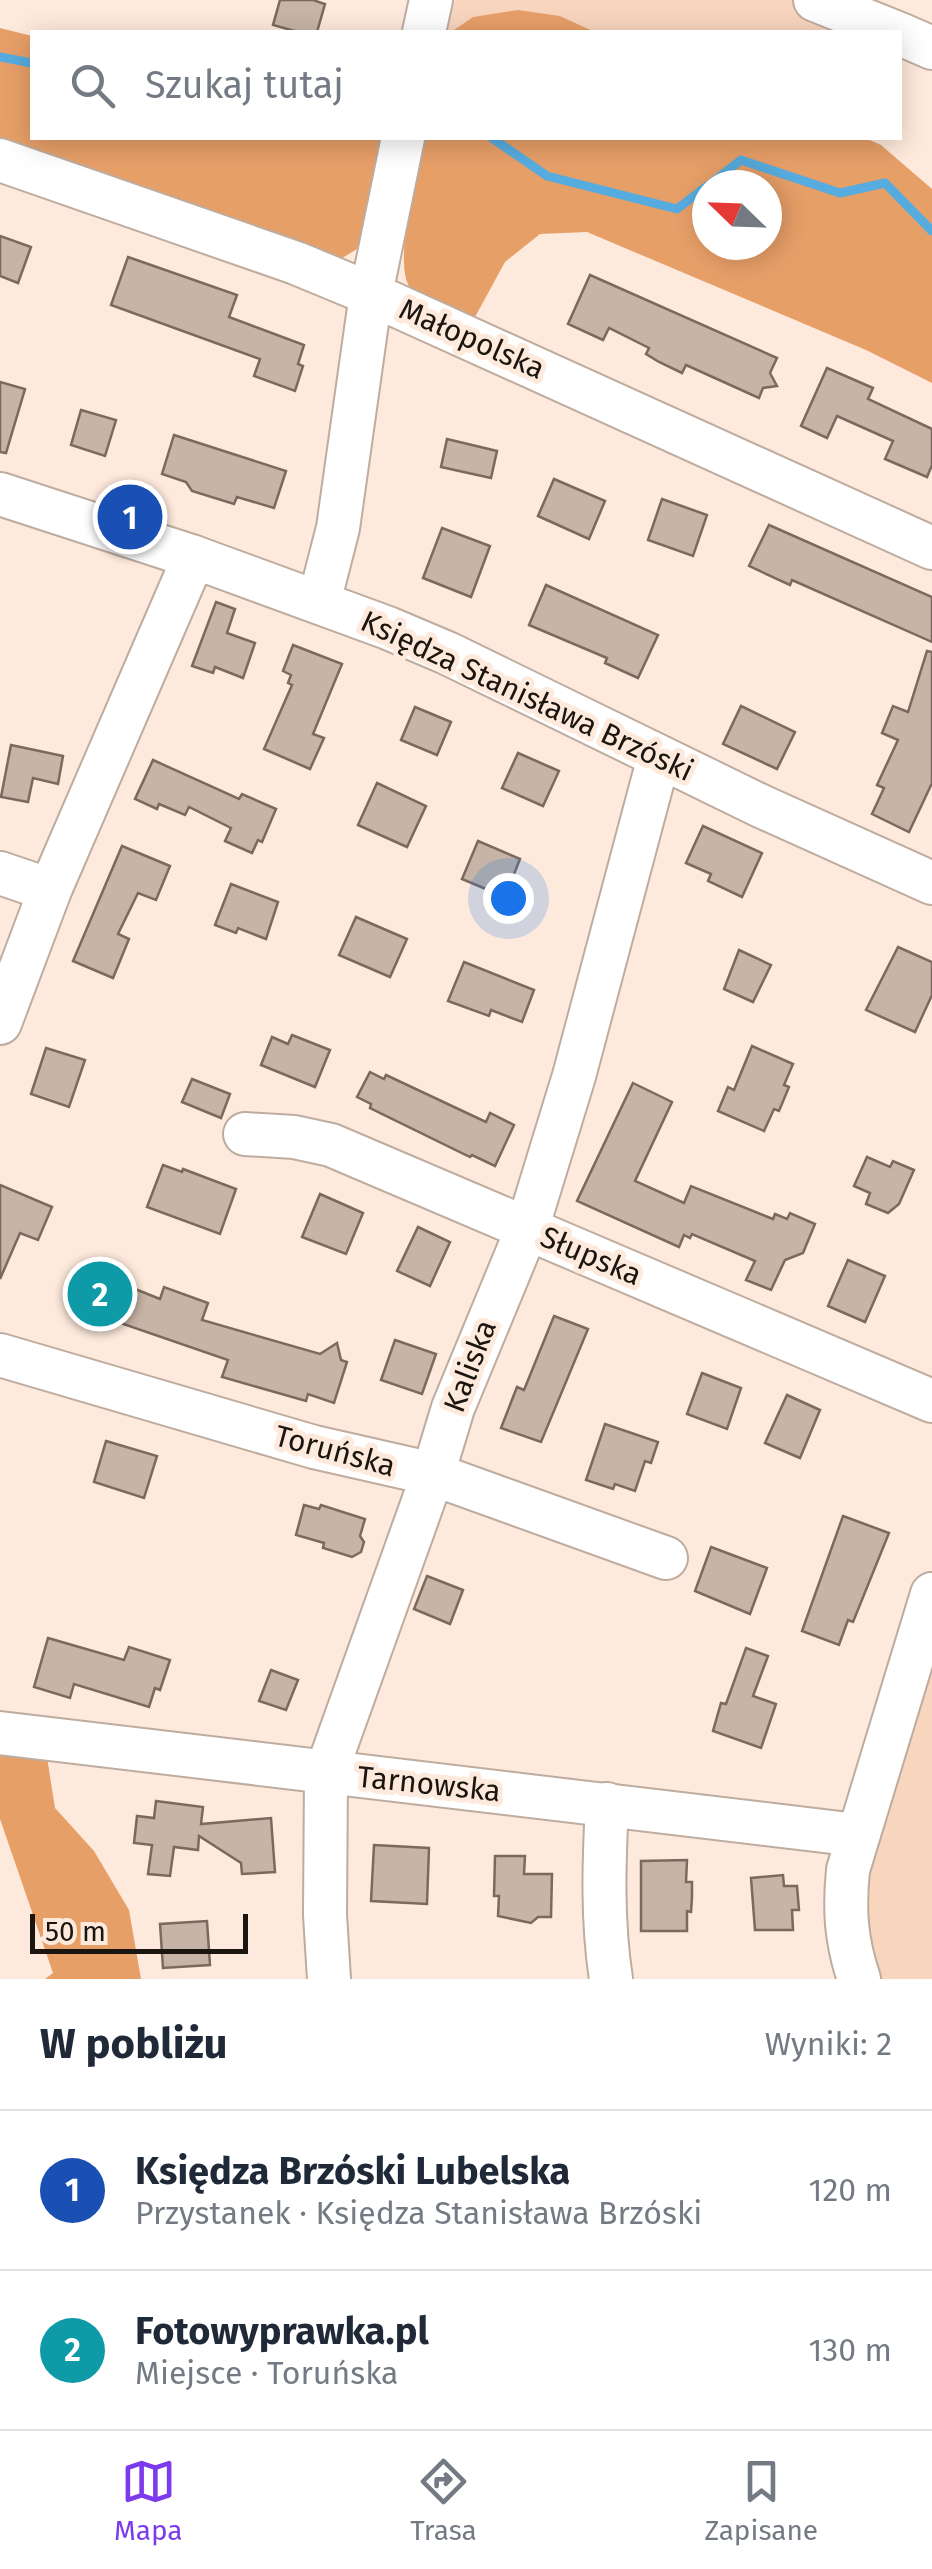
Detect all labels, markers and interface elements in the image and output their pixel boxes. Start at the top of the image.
search box [30,30,902,140]
icon: search [65,58,120,113]
text: Szukaj tutaj [145,62,344,108]
north arrow [692,170,782,260]
street label: Małopolska [394,291,550,387]
pin: 1 [98,480,162,554]
street label: Księdza Stanisława Brzóski [355,603,699,789]
your location [483,873,534,924]
street label: Słupska [535,1219,647,1293]
pin: 2 [68,1256,132,1332]
street label: Kaliska [436,1315,504,1417]
street label: Toruńska [271,1418,399,1484]
street label: Tarnowska [356,1759,502,1809]
scale bar [30,1909,248,1953]
text: 50 m [45,1915,106,1948]
text: W pobliżu [40,2019,227,2069]
text: Wyniki: 2 [765,2025,892,2063]
text: Księdza Brzóski Lubelska [135,2148,570,2194]
text: 1 [65,2171,80,2209]
text: 120 m [809,2171,892,2209]
text: Przystanek · Księdza Stanisława Brzóski [135,2194,702,2232]
text: Fotowyprawka.pl [135,2308,429,2354]
text: 2 [64,2331,81,2369]
text: 130 m [808,2331,892,2369]
text: Miejsce · Toruńska [135,2354,398,2392]
tab: Mapa [114,2454,182,2547]
tab: Trasa [410,2454,477,2547]
tab: Zapisane [704,2454,818,2547]

